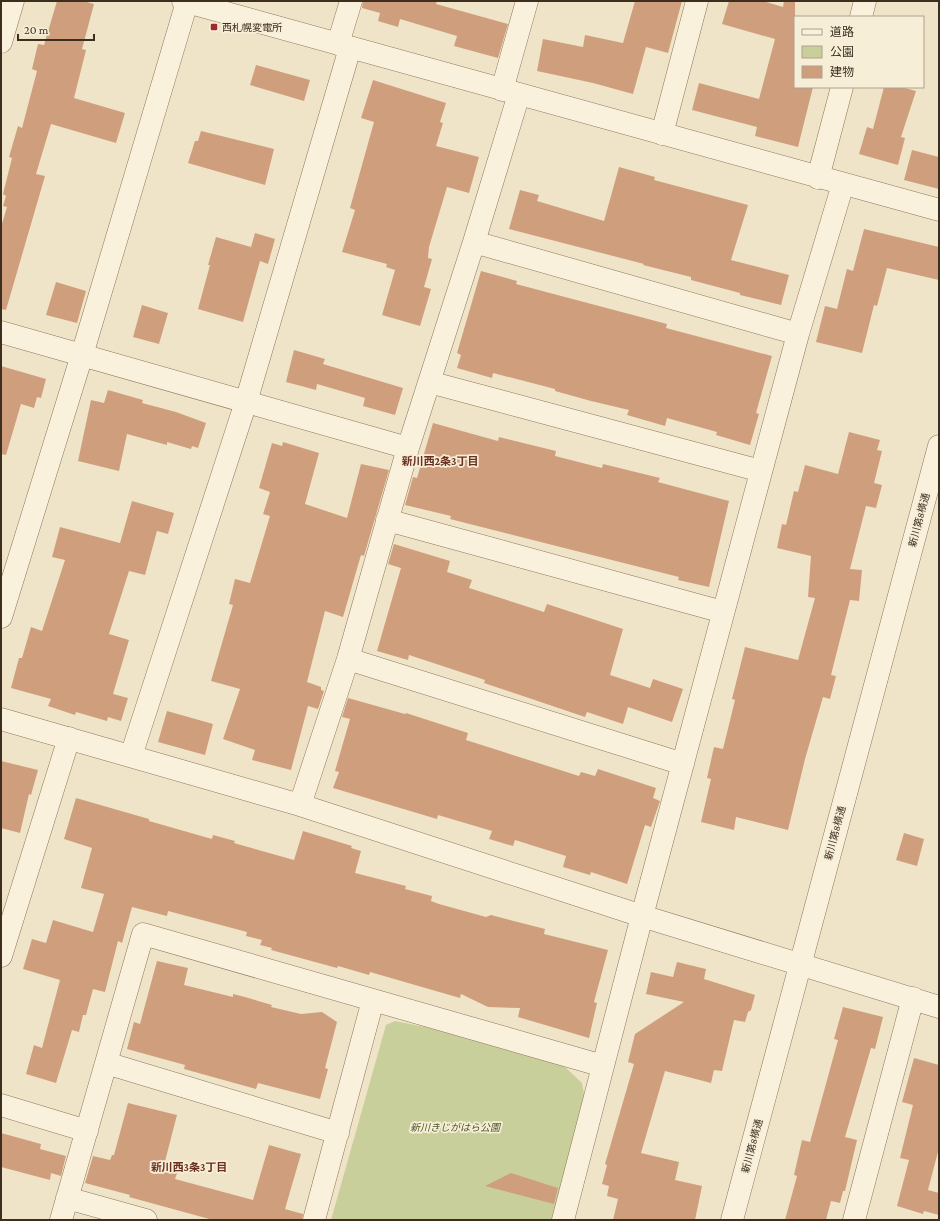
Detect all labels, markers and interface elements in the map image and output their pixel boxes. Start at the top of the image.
scale bar [18,16,94,42]
legend [794,16,924,88]
marker: 西札幌変電所 [209,22,219,32]
place label: 西札幌変電所 [222,22,282,33]
text: 20 m [24,23,49,37]
text: 道路 [830,25,854,39]
text: 公園 [830,45,854,59]
text: 建物 [830,65,854,79]
district label: 新川西2条3丁目 [402,455,478,467]
street label: 新川第8横通 [907,492,931,548]
street label: 新川第8横通 [823,805,847,861]
street label: 新川第8横通 [740,1118,764,1174]
park label: 新川きじがはら公園 [410,1122,502,1133]
district label: 新川西3条3丁目 [151,1161,227,1173]

